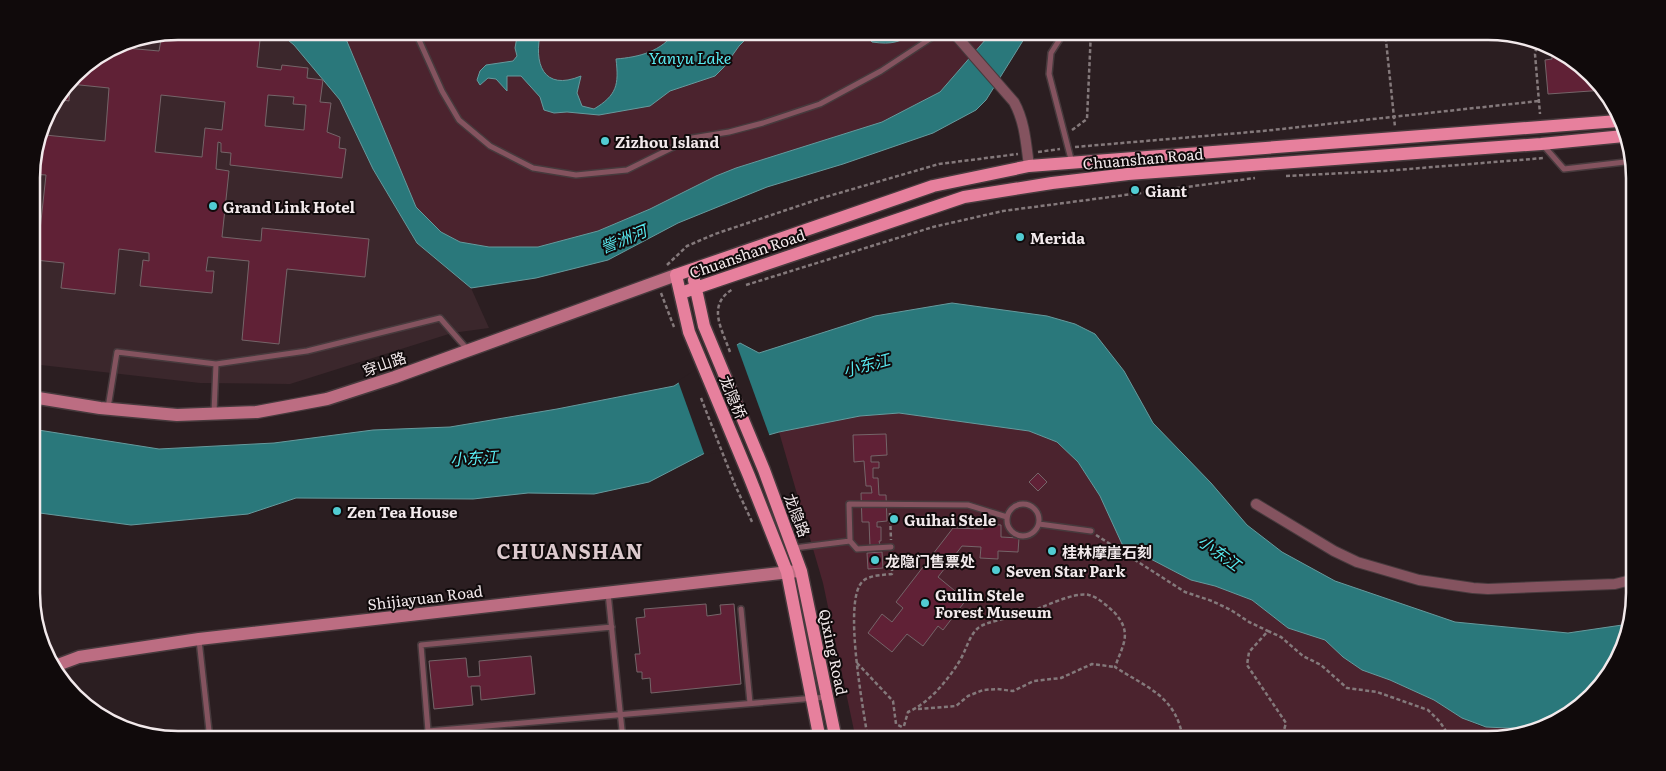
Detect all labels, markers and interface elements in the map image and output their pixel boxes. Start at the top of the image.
water label: Yanyu Lake [649,45,731,69]
place label: Zizhou Island [615,130,719,153]
marker: Zizhou Island [599,135,611,147]
street label: Chuanshan Road [1082,141,1204,175]
place label: Giant [1145,179,1187,202]
marker: Giant [1129,184,1141,196]
place label: Grand Link Hotel [223,195,356,218]
marker: Grand Link Hotel [207,200,219,212]
water label: 訾洲河 [596,217,653,258]
street label: Chuanshan Road [686,222,808,284]
place label: Merida [1030,226,1085,249]
marker: Merida [1014,231,1026,243]
street label: 穿山路 [359,345,409,381]
water label: 小东江 [840,346,894,382]
street label: 龙隐桥 [715,372,753,422]
water label: 小东江 [449,443,501,471]
street label: 龙隐路 [779,490,817,540]
place label: Zen Tea House [347,500,458,523]
marker: Zen Tea House [331,505,343,517]
place label: Guihai Stele [904,508,997,531]
marker: Guihai Stele [888,513,900,525]
water label: 小东江 [1194,528,1248,577]
district label: CHUANSHAN [496,535,644,565]
place label: 桂林摩崖石刻 [1062,540,1152,563]
marker: 桂林摩崖石刻 [1046,545,1058,557]
place label: 龙隐门售票处 [885,549,975,572]
marker: 龙隐门售票处 [869,554,881,566]
place label: Seven Star Park [1006,559,1126,582]
marker: Seven Star Park [990,564,1002,576]
street label: Shijiayuan Road [366,579,484,615]
place label: Guilin Stele Forest Museum [935,583,1052,623]
marker: Guilin Stele Forest Museum [919,597,931,609]
street label: Qixing Road [814,607,854,697]

